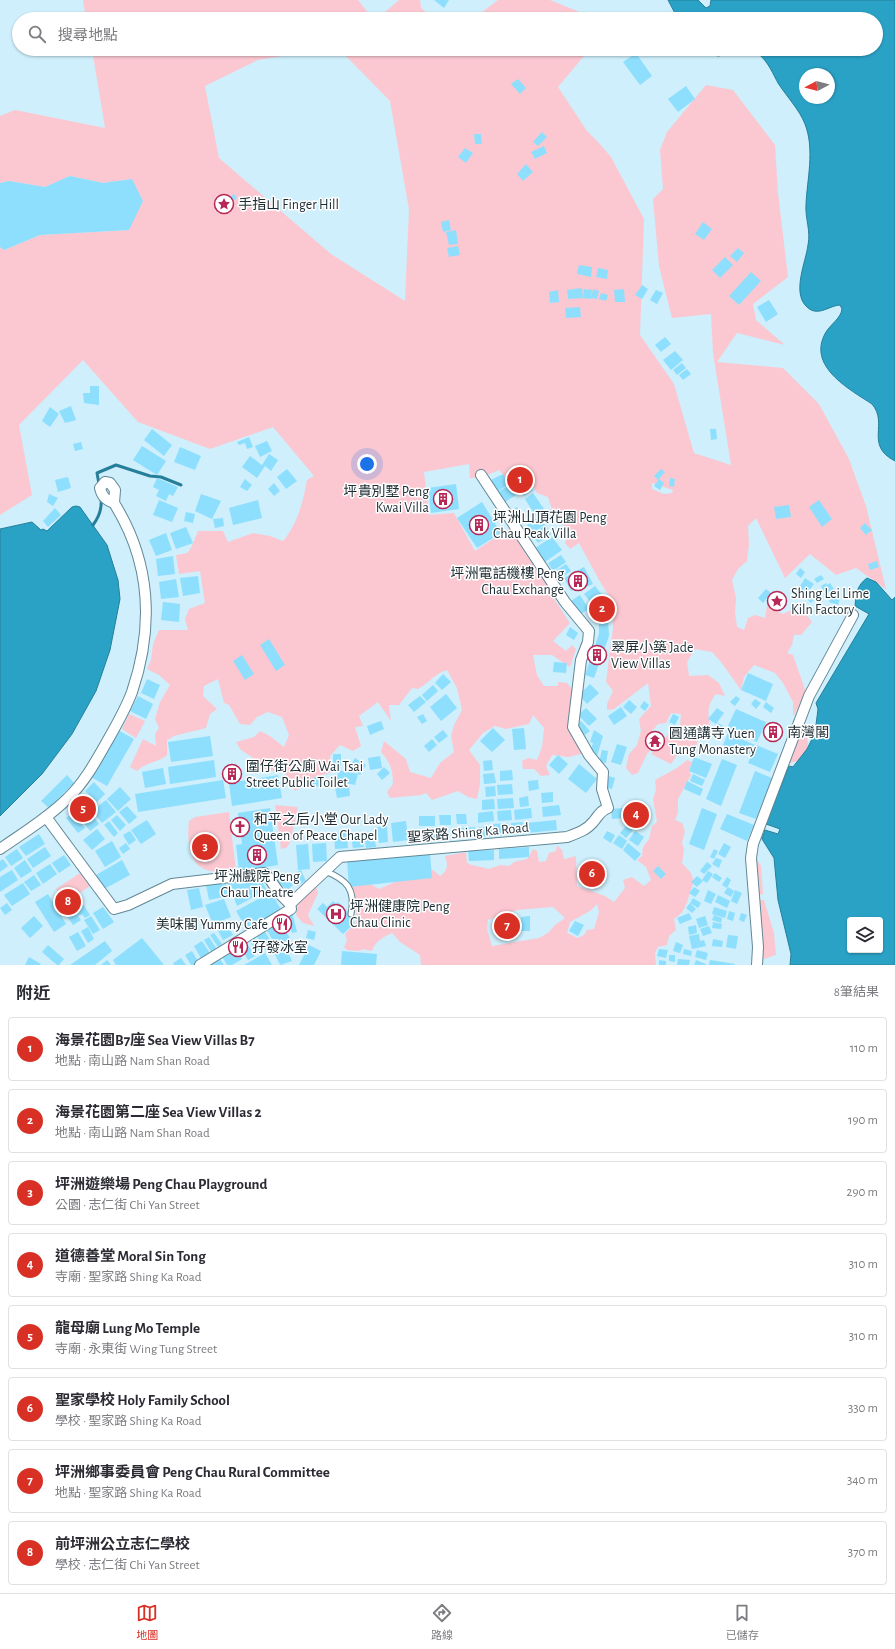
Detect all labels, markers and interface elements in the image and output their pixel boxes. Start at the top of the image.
search box [12,12,883,56]
icon: search [26,23,48,45]
text: 搜尋地點 [58,28,118,43]
north arrow [799,68,835,104]
place icon: 手指山 Finger Hill [213,193,235,215]
place label: 手指山 Finger Hill [238,197,339,212]
your location [357,454,377,474]
pin: 1 [507,465,533,495]
place label: 坪貴別墅 Peng Kwai Villa [344,484,430,515]
building icon: 坪貴別墅 Peng Kwai Villa [432,488,454,510]
place label: 坪洲山頂花園 Peng Chau Peak Villa [493,509,607,541]
building icon: 坪洲山頂花園 Peng Chau Peak Villa [468,514,490,536]
place label: 坪洲電話機樓 Peng Chau Exchange [451,565,564,597]
building icon: 坪洲電話機樓 Peng Chau Exchange [567,570,589,592]
place label: Shing Lei Lime Kiln Factory [791,587,869,617]
place icon: Shing Lei Lime Kiln Factory [766,590,788,612]
pin: 2 [589,594,615,624]
place label: 翠屏小築 Jade View Villas [611,640,694,671]
building icon: 翠屏小築 Jade View Villas [586,644,608,666]
building icon: 南灣閣 [762,721,784,743]
place label: 圓通講寺 Yuen Tung Monastery [669,725,756,757]
place label: 南灣閣 [787,725,829,740]
temple icon: 圓通講寺 Yuen Tung Monastery [644,730,666,752]
place label: 圍仔街公廁 Wai Tsai Street Public Toilet [246,758,363,790]
building icon: 圍仔街公廁 Wai Tsai Street Public Toilet [221,763,243,785]
pin: 5 [70,794,96,824]
pin: 4 [623,800,649,830]
place label: 和平之后小堂 Our Lady Queen of Peace Chapel [254,812,389,843]
church icon: 和平之后小堂 Our Lady Queen of Peace Chapel [229,816,251,838]
street label: 聖家路 Shing Ka Road [407,819,529,845]
pin: 3 [192,832,218,862]
building icon: 坪洲戲院 Peng Chau Theatre [246,844,268,866]
pin: 6 [579,859,605,889]
place label: 坪洲戲院 Peng Chau Theatre [214,868,300,900]
pin: 8 [55,887,81,917]
place label: 坪洲健康院 Peng Chau Clinic [350,898,450,930]
hospital icon: 坪洲健康院 Peng Chau Clinic [325,903,347,925]
pin: 7 [494,911,520,941]
restaurant icon: 美味閣 Yummy Cafe [271,913,293,935]
place label: 美味閣 Yummy Cafe [156,917,268,932]
map controls [847,917,883,953]
button: layers [847,917,883,953]
restaurant icon: 孖發冰室 [227,936,249,958]
place label: 孖發冰室 [252,939,308,955]
text: 附近 [16,985,50,1002]
text: 8筆結果 [834,986,879,999]
text: 海景花園B7座 Sea View Villas B7 [55,1033,255,1048]
text: 1 [28,1042,32,1055]
text: 110 m [850,1042,878,1055]
text: 地點 · 南山路 Nam Shan Road [55,1055,210,1068]
text: 海景花園第二座 Sea View Villas 2 [55,1105,262,1120]
text: 2 [27,1114,33,1127]
text: 190 m [848,1114,878,1127]
text: 地點 · 南山路 Nam Shan Road [55,1127,210,1140]
text: 坪洲遊樂場 Peng Chau Playground [55,1177,267,1192]
text: 3 [27,1186,33,1199]
text: 290 m [847,1186,878,1199]
text: 公園 · 志仁街 Chi Yan Street [55,1199,200,1212]
text: 道德善堂 Moral Sin Tong [55,1249,206,1264]
text: 4 [27,1258,33,1271]
text: 310 m [849,1258,878,1271]
text: 寺廟 · 聖家路 Shing Ka Road [55,1271,202,1284]
text: 龍母廟 Lung Mo Temple [55,1321,200,1336]
text: 5 [27,1330,33,1343]
text: 310 m [849,1330,878,1343]
text: 寺廟 · 永東街 Wing Tung Street [55,1343,217,1356]
text: 聖家學校 Holy Family School [55,1393,230,1408]
text: 6 [27,1402,33,1415]
text: 330 m [848,1402,878,1415]
text: 學校 · 聖家路 Shing Ka Road [55,1415,202,1428]
text: 坪洲鄉事委員會 Peng Chau Rural Committee [55,1465,330,1480]
text: 7 [27,1474,33,1487]
text: 340 m [847,1474,878,1487]
text: 地點 · 聖家路 Shing Ka Road [55,1487,202,1500]
text: 前坪洲公立志仁學校 [55,1537,190,1552]
text: 8 [27,1546,33,1559]
text: 370 m [848,1546,878,1559]
text: 學校 · 志仁街 Chi Yan Street [55,1559,200,1572]
tab: 地圖 [136,1602,158,1642]
tab: 路線 [431,1602,453,1642]
tab: 已儲存 [726,1602,759,1642]

